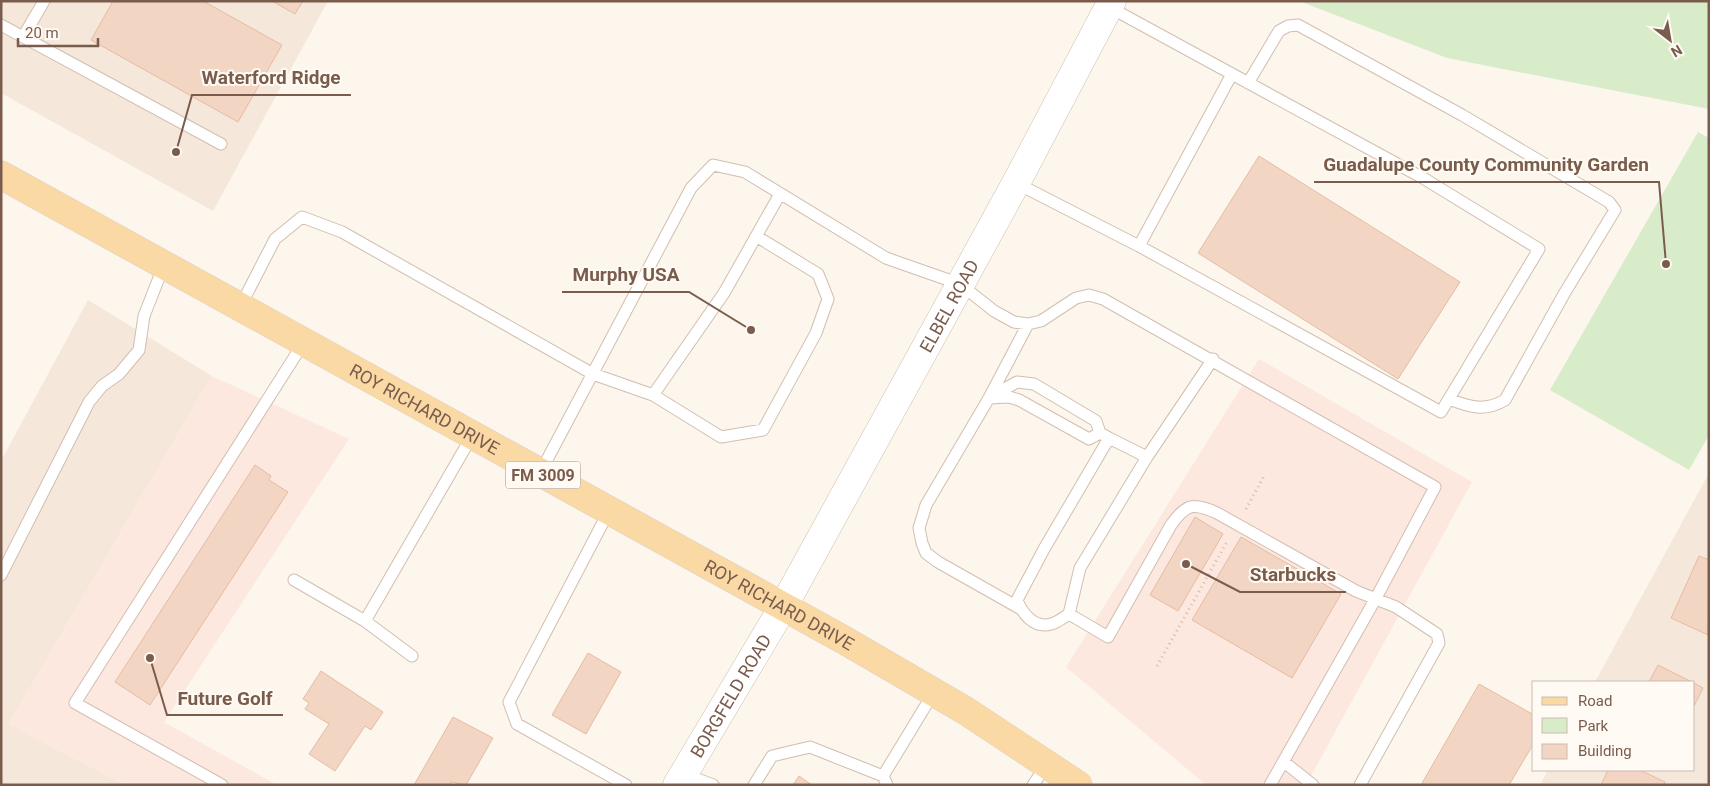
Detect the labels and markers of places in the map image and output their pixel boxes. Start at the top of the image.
callout: Waterford Ridge [192,61,351,95]
callout: Guadalupe County Community Garden [1314,148,1659,182]
callout: Murphy USA [562,258,689,292]
callout: Starbucks [1240,558,1346,592]
callout: Future Golf [167,681,283,715]

